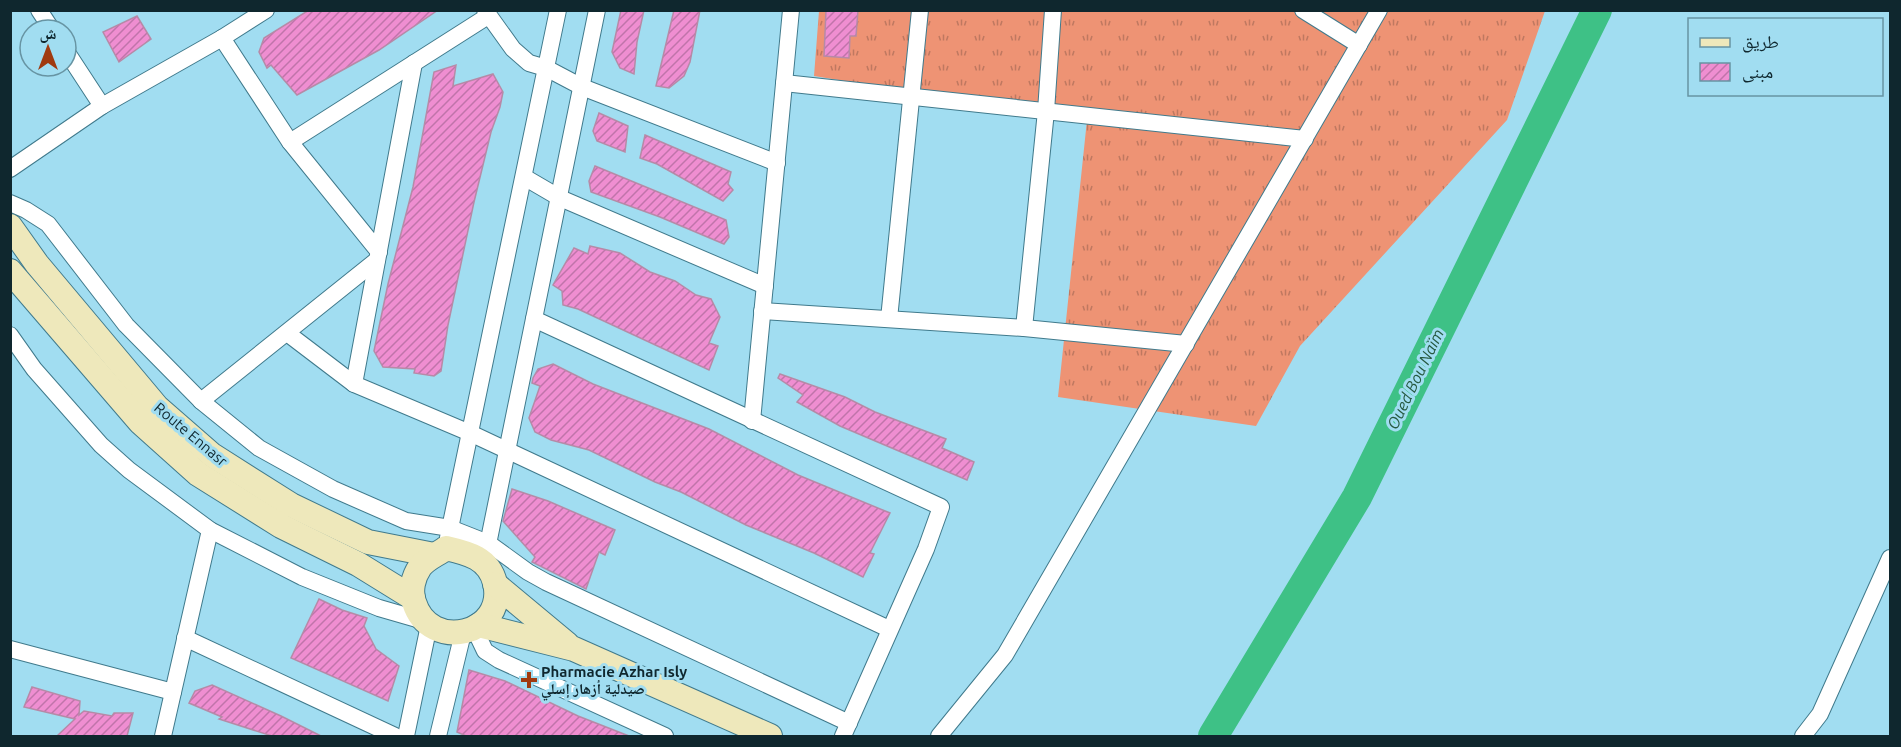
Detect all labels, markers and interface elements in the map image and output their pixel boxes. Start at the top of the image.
north arrow [18,18,78,78]
legend [1688,18,1883,96]
text: ش [40,24,57,43]
text: طريق [1742,31,1779,53]
text: مبنى [1742,61,1773,83]
water label: Oued Bou Naïm [1383,326,1447,432]
street label: Route Ennasr [151,399,231,470]
place label: Pharmacie Azhar Isly صيدلية أزهار إسلي [541,663,687,700]
marker: Pharmacie Azhar Isly صيدلية أزهار إسلي [522,673,536,687]

